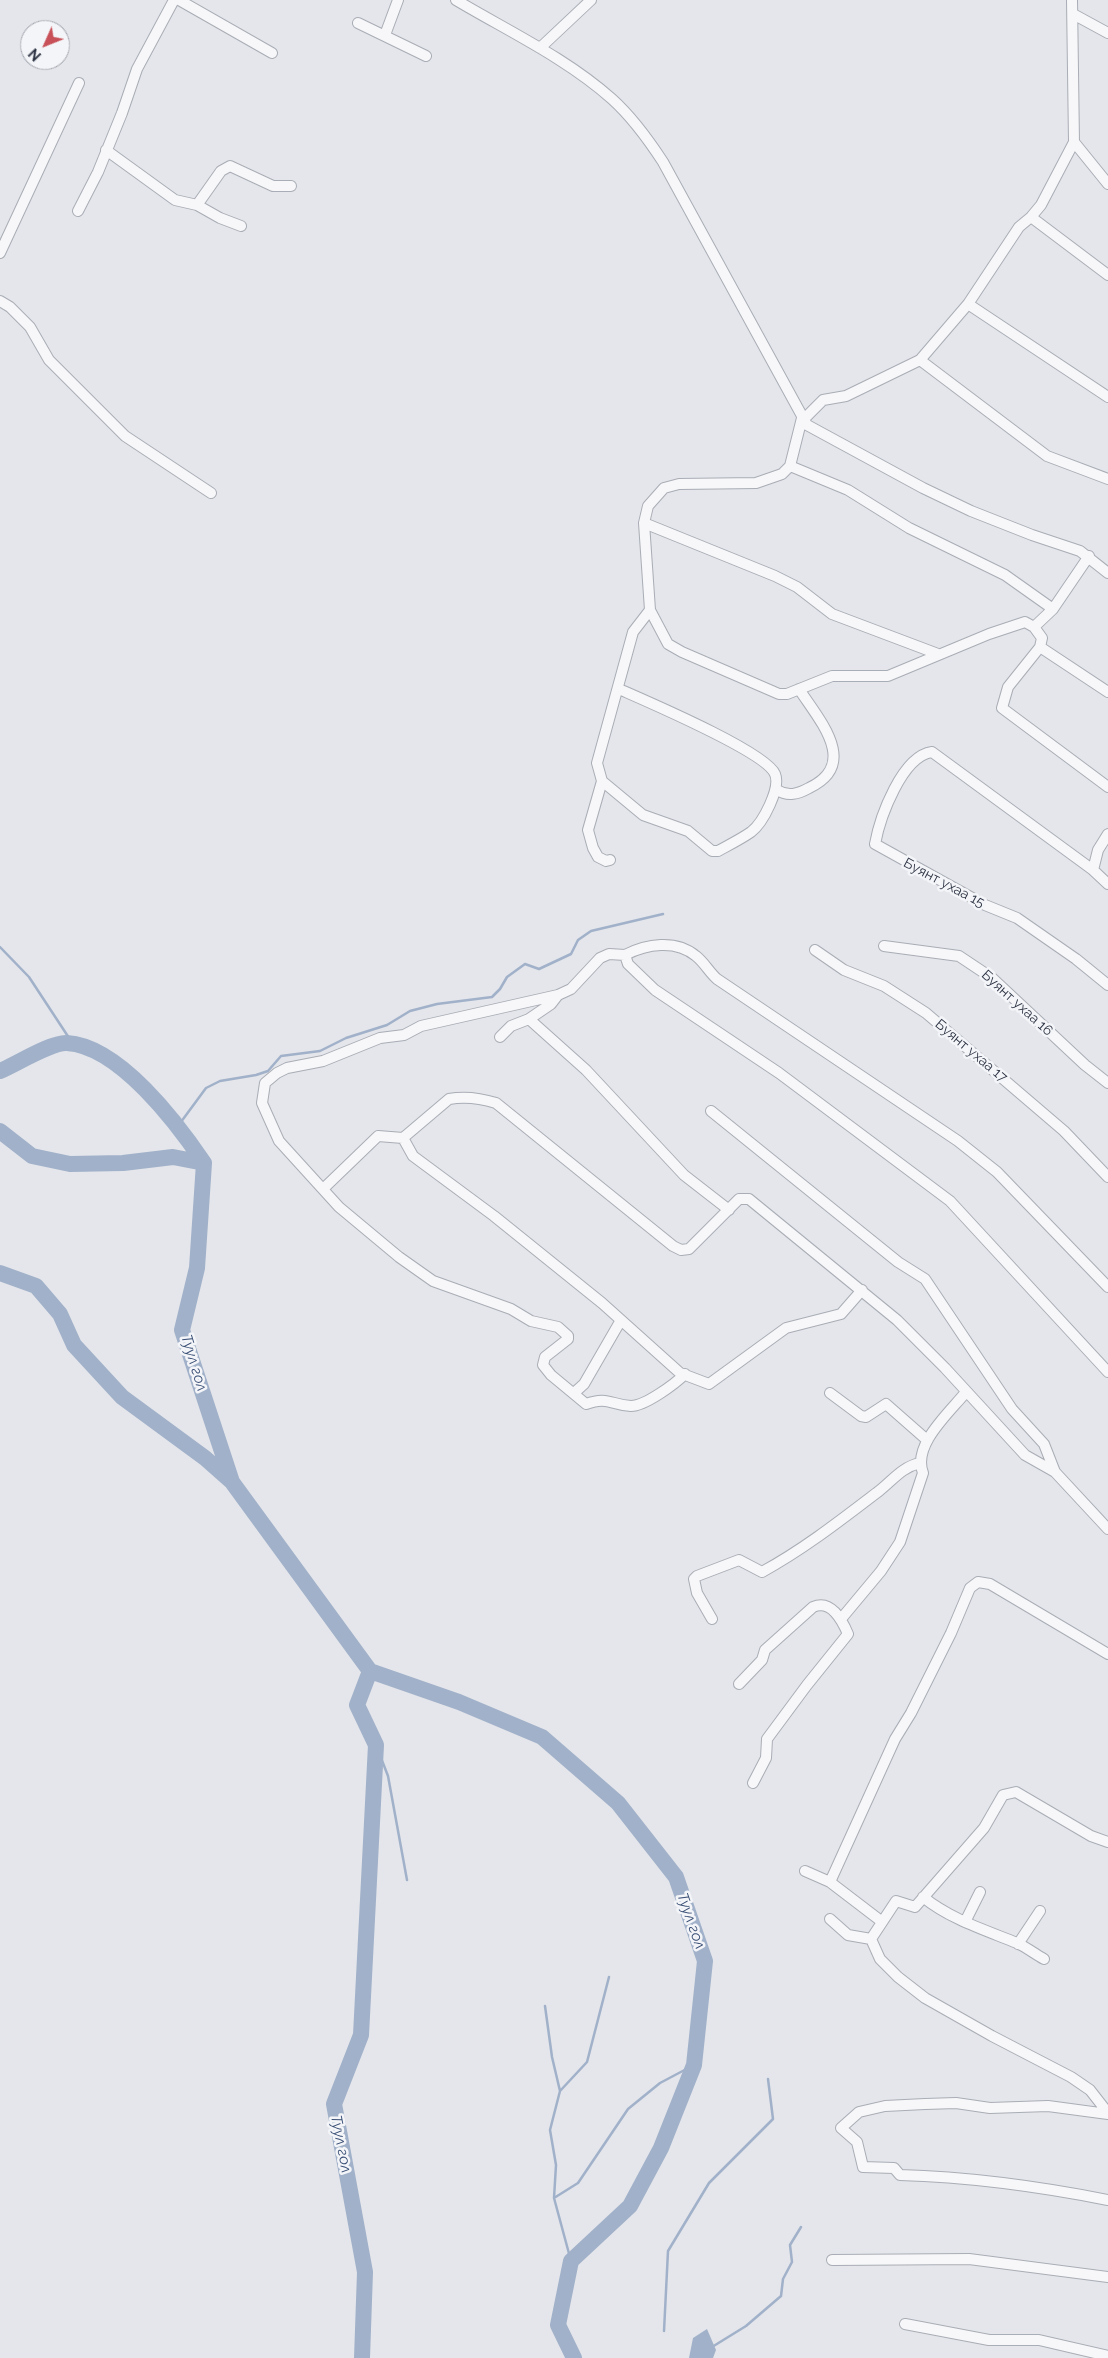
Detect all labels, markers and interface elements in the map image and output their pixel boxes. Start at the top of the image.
north arrow [20,20,70,70]
text: N [25,45,44,64]
street label: Буянт ухаа 15 [901,855,987,911]
street label: Буянт ухаа 16 [978,967,1056,1039]
street label: Буянт ухаа 17 [931,1016,1011,1086]
water label: Туул гол [177,1332,211,1394]
water label: Туул гол [673,1890,709,1952]
water label: Туул гол [327,2114,355,2174]

